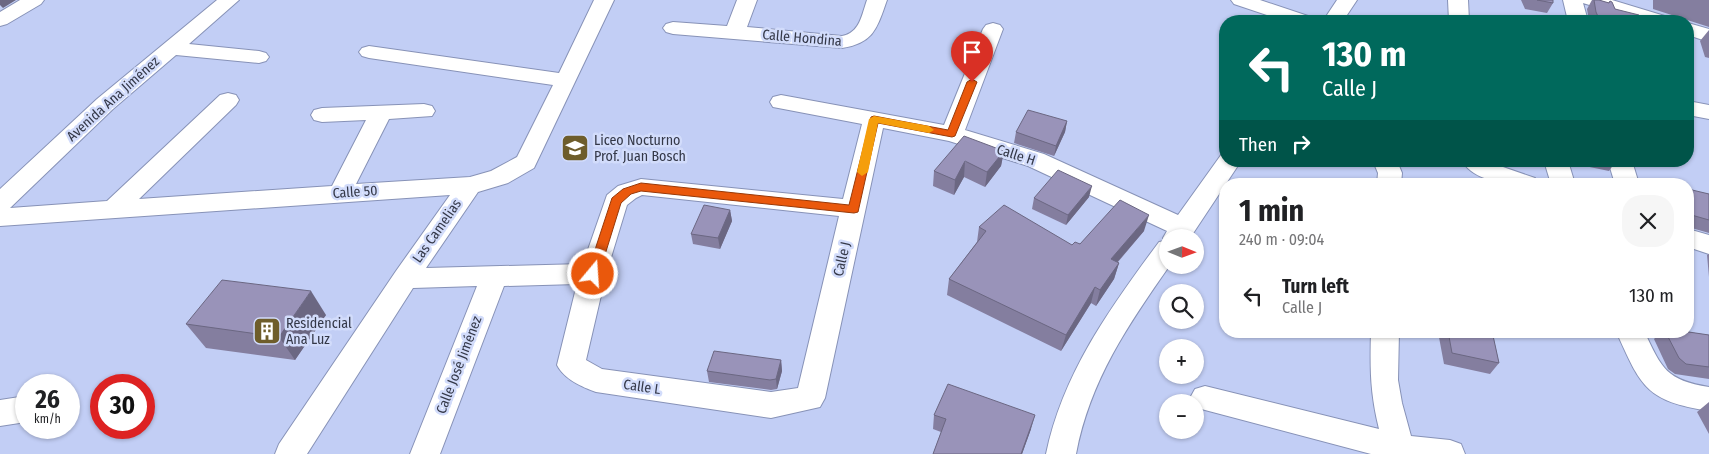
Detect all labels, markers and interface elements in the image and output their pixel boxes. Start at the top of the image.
street label: Calle Hondina [762,26,843,50]
pin [951,31,993,82]
text: 130 m [1322,33,1406,75]
icon: left [1239,35,1304,100]
icon: arrive [958,38,986,66]
street label: Avenida Ana Jiménez [63,53,163,145]
text: Calle J [1322,75,1377,102]
icon: right [1287,130,1315,158]
place label: Liceo Nocturno Prof. Juan Bosch [594,132,686,165]
school or university icon: Liceo Nocturno Prof. Juan Bosch [560,133,590,163]
text: Then [1239,133,1277,156]
street label: Calle H [994,141,1038,169]
street label: Calle 50 [332,182,378,202]
text: 1 min [1239,193,1304,229]
button: close [1622,195,1674,247]
street label: Las Camelias [409,196,465,266]
north arrow [1159,229,1204,274]
map controls [1159,229,1204,439]
text: 240 m · 09:04 [1239,230,1324,249]
street label: Calle J [830,240,854,278]
position arrow [566,247,618,299]
text: Turn left [1282,275,1349,298]
icon: left [1239,282,1267,310]
button: search [1159,284,1204,329]
text: 130 m [1629,284,1674,307]
text: Calle J [1282,298,1322,317]
street label: Calle José Jiménez [433,313,486,416]
place label: Residencial Ana Luz [286,315,352,348]
building icon: Residencial Ana Luz [252,316,282,346]
button: + [1159,339,1204,384]
speed limit sign: 30 [90,374,155,439]
street label: Calle L [622,376,662,398]
text: 26 [35,385,60,415]
button: − [1159,394,1204,439]
text: km/h [34,412,61,426]

